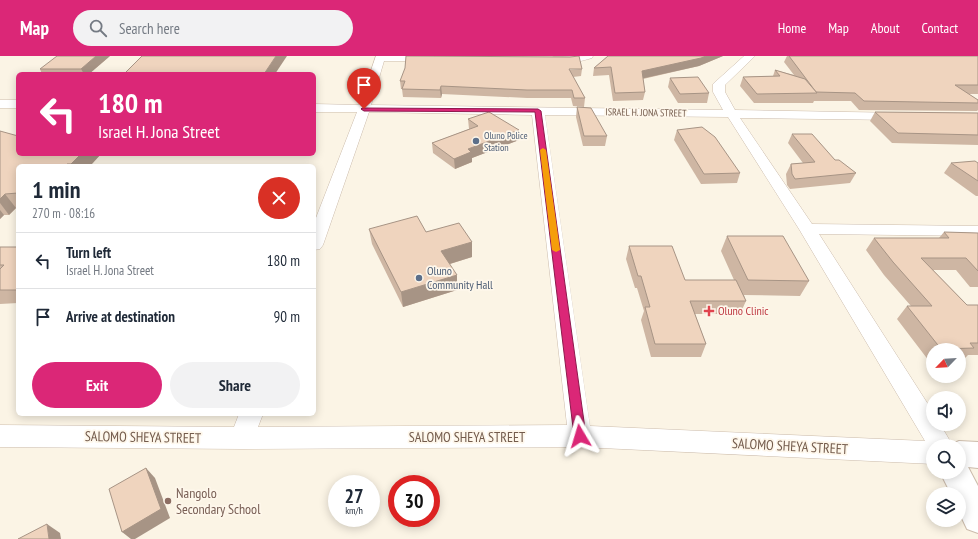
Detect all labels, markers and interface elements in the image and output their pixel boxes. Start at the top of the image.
search box [73,10,353,46]
text: Map [20,16,49,40]
icon: search [87,17,109,39]
text: Search here [119,19,180,38]
text: Home [778,19,806,37]
text: Map [828,19,849,37]
text: About [871,19,900,37]
text: Contact [922,19,958,37]
pin [347,68,381,109]
icon: arrive [353,74,375,96]
text: 180 m [98,84,162,121]
icon: left [32,88,84,140]
street label: ISRAEL H. JONA STREET [605,105,687,120]
text: Israel H. Jona Street [98,120,220,143]
place label: Oluno Police Station [484,129,528,154]
marker: Oluno Police Station [471,136,481,146]
text: 1 min [32,174,80,205]
button: close [258,177,300,219]
text: 270 m · 08:16 [32,205,95,222]
text: Turn left [66,243,111,262]
icon: left [32,250,54,272]
text: 180 m [267,251,300,270]
text: Israel H. Jona Street [66,262,154,279]
place label: Oluno Community Hall [427,263,493,292]
marker: Oluno Community Hall [414,273,424,283]
place label: Oluno Clinic [718,303,769,318]
marker: Oluno Clinic [703,305,715,317]
icon: arrive [32,306,54,328]
text: Arrive at destination [66,307,175,326]
text: 90 m [274,307,300,326]
north arrow [926,343,966,383]
map controls [926,343,966,527]
button: Exit [32,362,162,408]
button: Share [170,362,300,408]
button: sound [926,391,966,431]
position arrow [559,415,601,457]
street label: SALOMO SHEYA STREET [85,427,202,447]
street label: SALOMO SHEYA STREET [409,428,526,446]
street label: SALOMO SHEYA STREET [731,434,849,458]
button: search [926,439,966,479]
speed limit sign: 30 [388,475,440,527]
text: 27 [344,483,364,509]
place label: Nangolo Secondary School [176,484,261,518]
button: layers [926,487,966,527]
marker: Nangolo Secondary School [163,496,173,506]
text: km/h [345,504,363,517]

